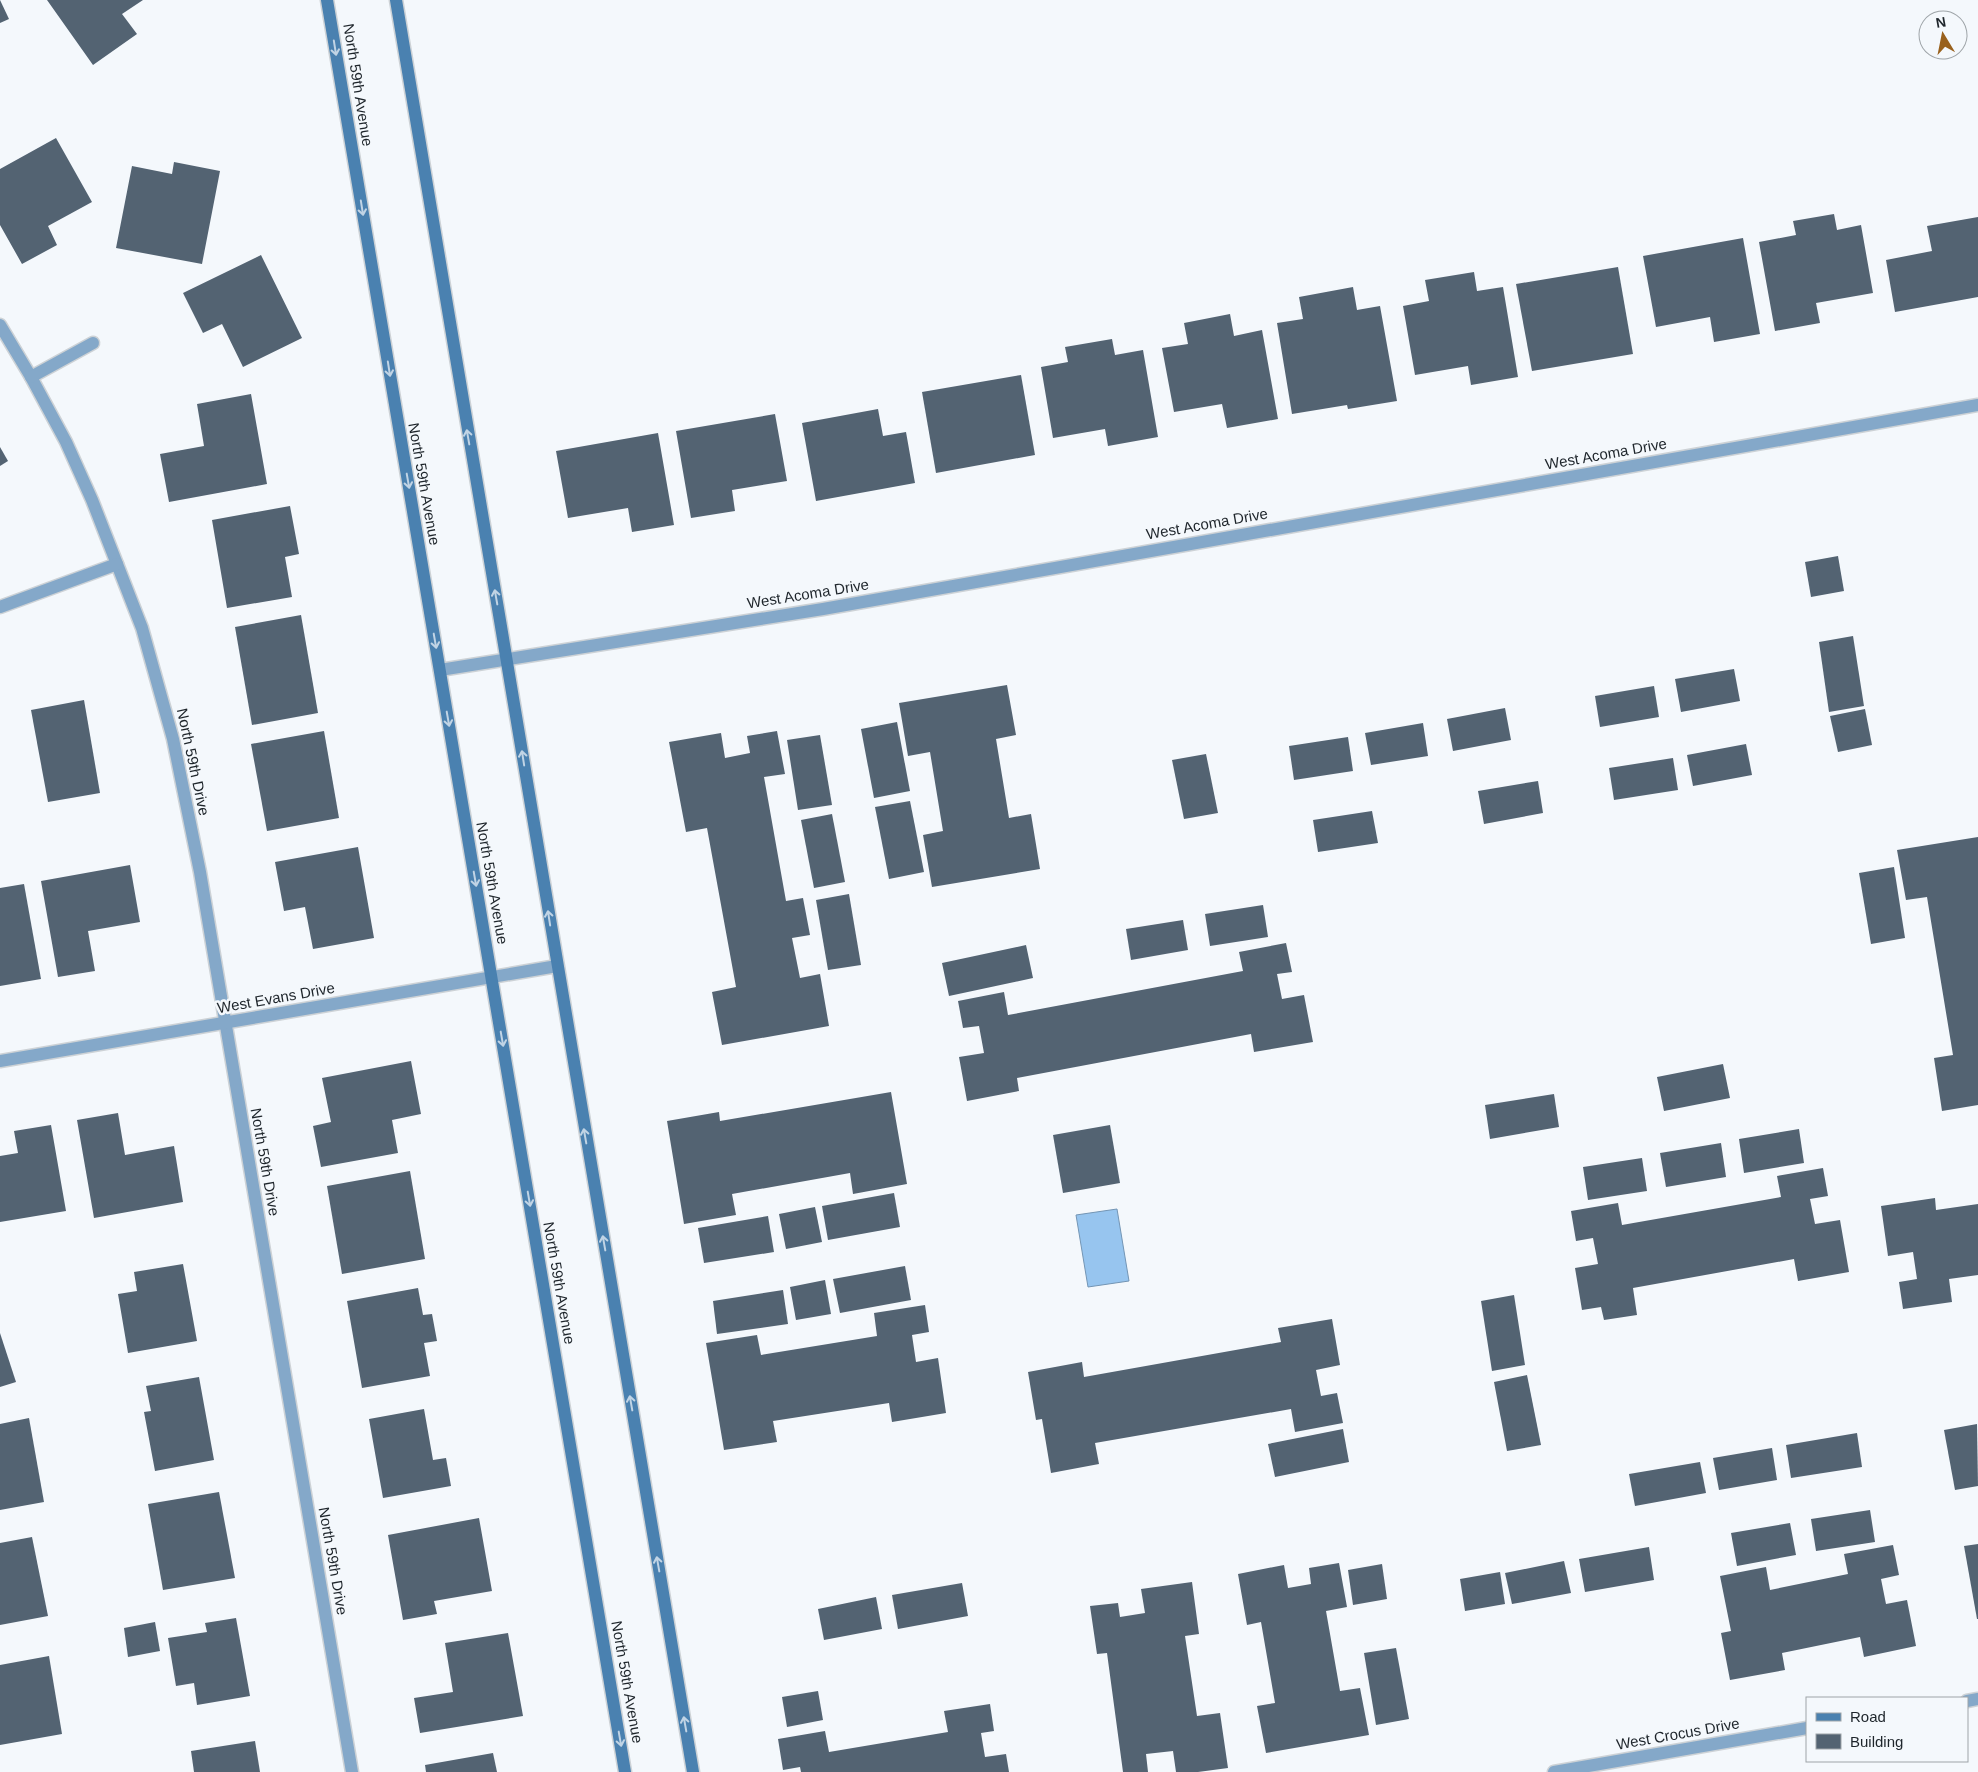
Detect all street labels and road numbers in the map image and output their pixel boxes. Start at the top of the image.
street label: North 59th Avenue [340,22,377,147]
street label: North 59th Avenue [405,421,444,546]
street label: West Acoma Drive [1544,434,1668,473]
street label: West Acoma Drive [1145,504,1269,543]
street label: West Acoma Drive [746,575,870,612]
street label: North 59th Drive [174,707,213,817]
street label: North 59th Avenue [473,820,512,945]
street label: West Evans Drive [216,979,336,1016]
street label: North 59th Drive [248,1107,283,1217]
street label: North 59th Avenue [540,1220,579,1345]
street label: North 59th Drive [316,1506,351,1616]
street label: North 59th Avenue [608,1619,647,1744]
street label: West Crocus Drive [1615,1714,1741,1753]

